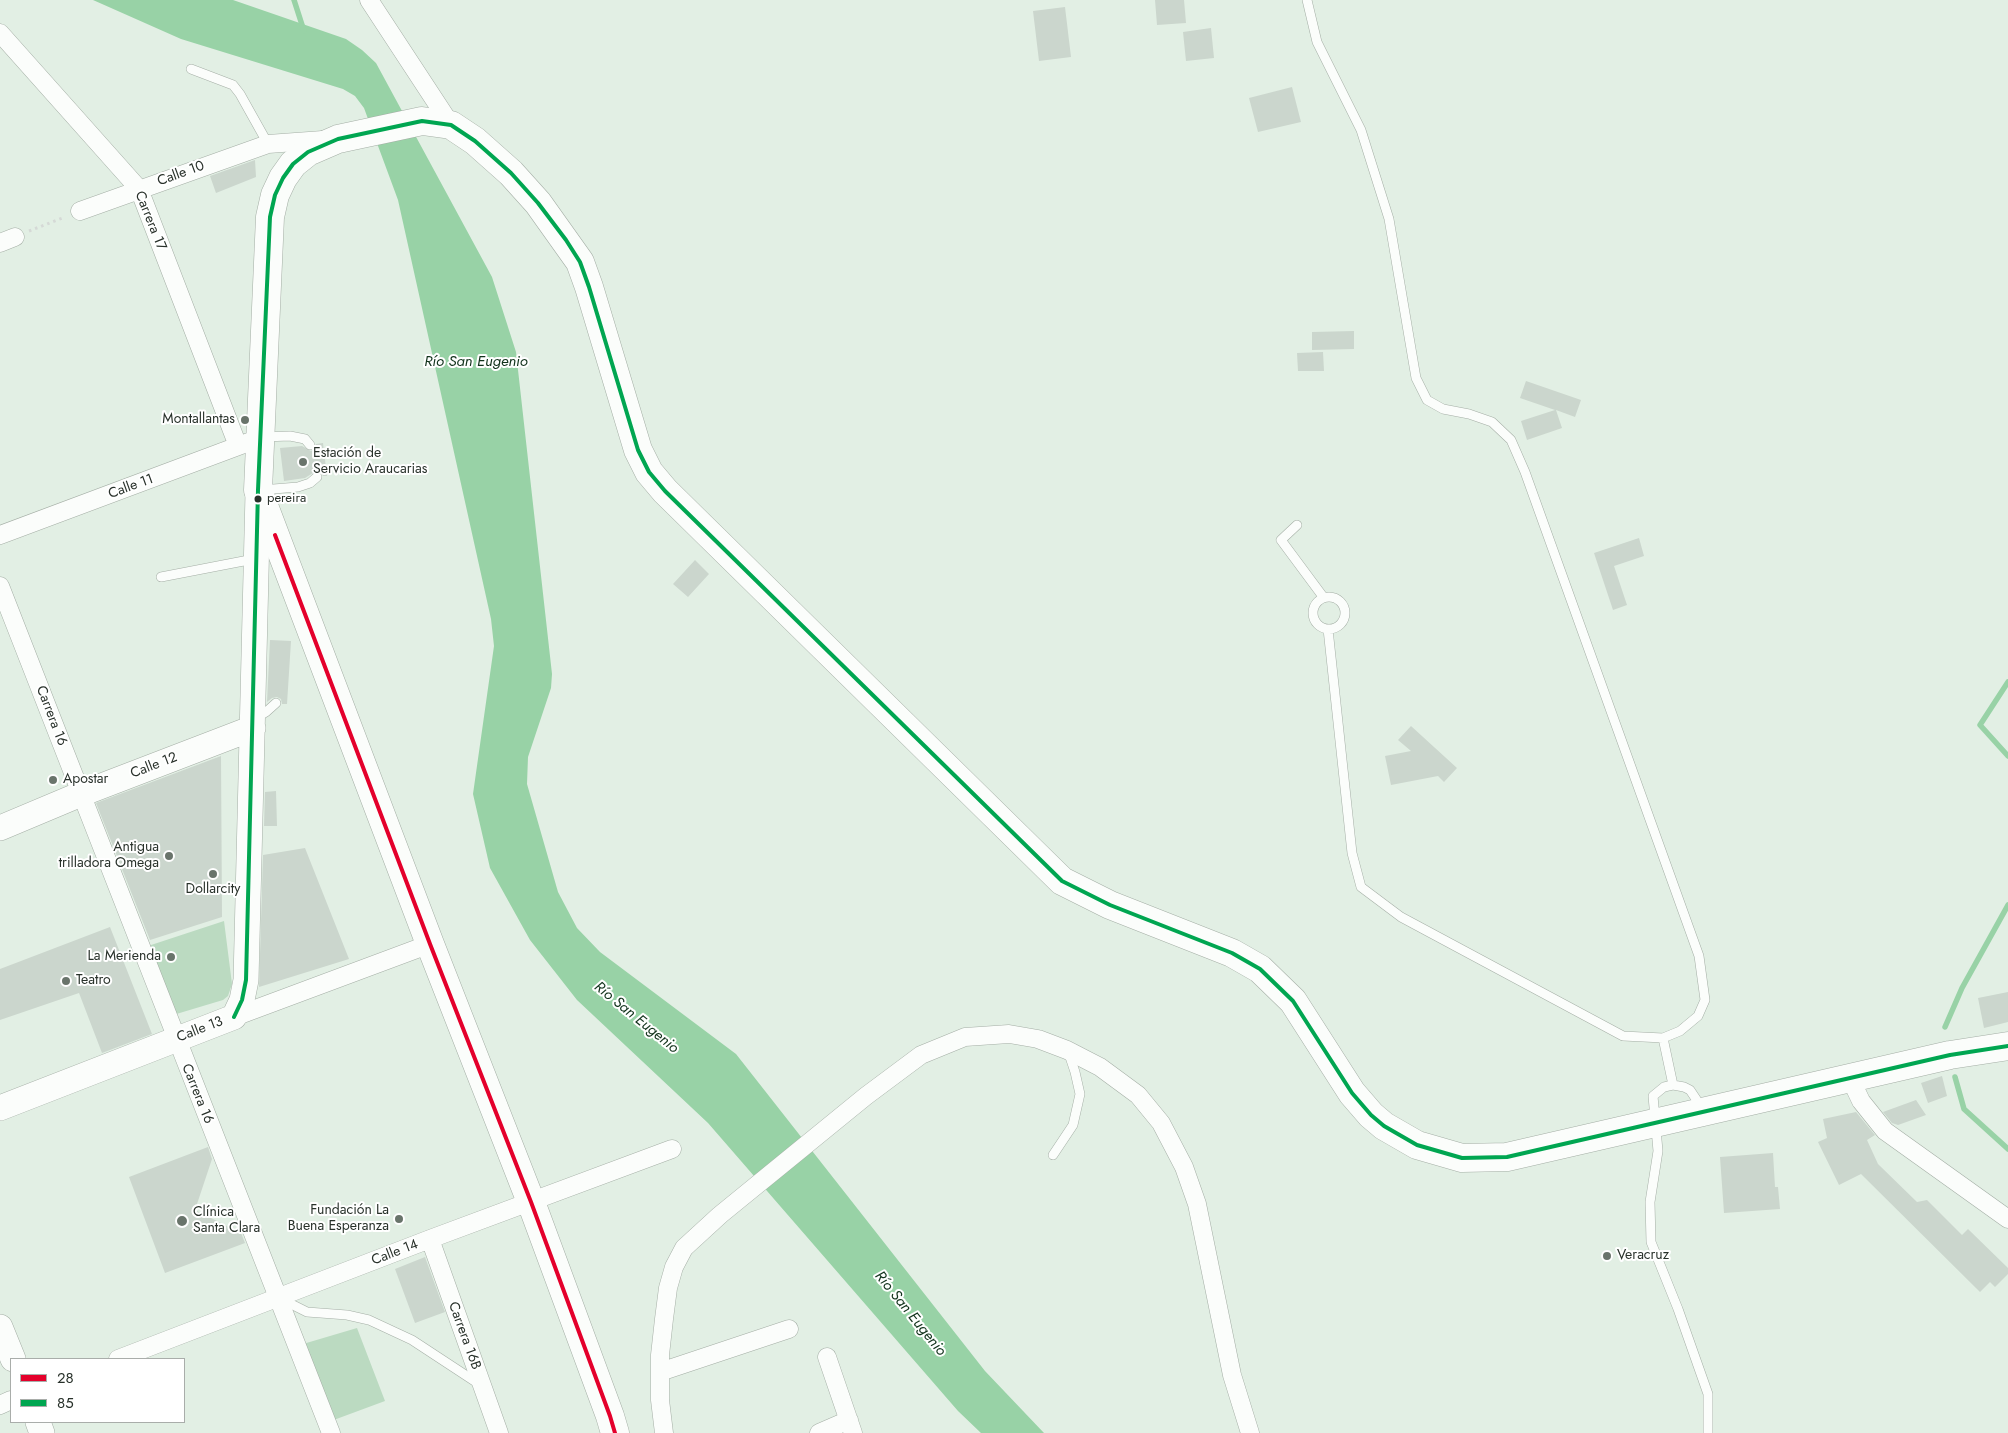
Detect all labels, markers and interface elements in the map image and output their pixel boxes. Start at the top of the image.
street label: Calle 10 [155,158,207,190]
street label: Carrera 17 [131,189,169,253]
water label: Río San Eugenio [424,353,528,371]
place label: Montallantas [162,412,235,428]
marker: Montallantas [239,414,251,426]
place label: Estación de Servicio Araucarias [313,446,427,478]
marker: Estación de Servicio Araucarias [297,456,309,468]
street label: Calle 11 [106,471,156,503]
place label: pereira [267,491,306,507]
marker: pereira [253,494,263,504]
street label: Carrera 16 [32,684,70,748]
street label: Calle 12 [128,749,180,783]
place label: Apostar [63,772,108,788]
marker: Apostar [47,774,59,786]
place label: Antigua trilladora Omega [59,840,159,872]
marker: Antigua trilladora Omega [163,850,175,862]
marker: Dollarcity [207,868,219,880]
place label: Dollarcity [186,882,240,898]
place label: La Merienda [88,949,161,965]
marker: La Merienda [165,951,177,963]
place label: Teatro [76,973,111,989]
marker: Teatro [60,975,72,987]
water label: Río San Eugenio [590,978,682,1058]
street label: Calle 13 [175,1014,225,1046]
street label: Carrera 16 [177,1062,217,1126]
place label: Fundación La Buena Esperanza [288,1203,389,1236]
place label: Clínica Santa Clara [193,1205,260,1238]
marker: Fundación La Buena Esperanza [393,1213,405,1225]
marker: Clínica Santa Clara [175,1214,189,1228]
street label: Calle 14 [369,1236,421,1270]
place label: Veracruz [1617,1248,1669,1264]
marker: Veracruz [1601,1250,1613,1262]
water label: Río San Eugenio [870,1268,950,1360]
street label: Carrera 16B [444,1300,484,1372]
legend [10,1358,185,1423]
text: 28 [57,1367,74,1389]
text: 85 [57,1392,74,1414]

